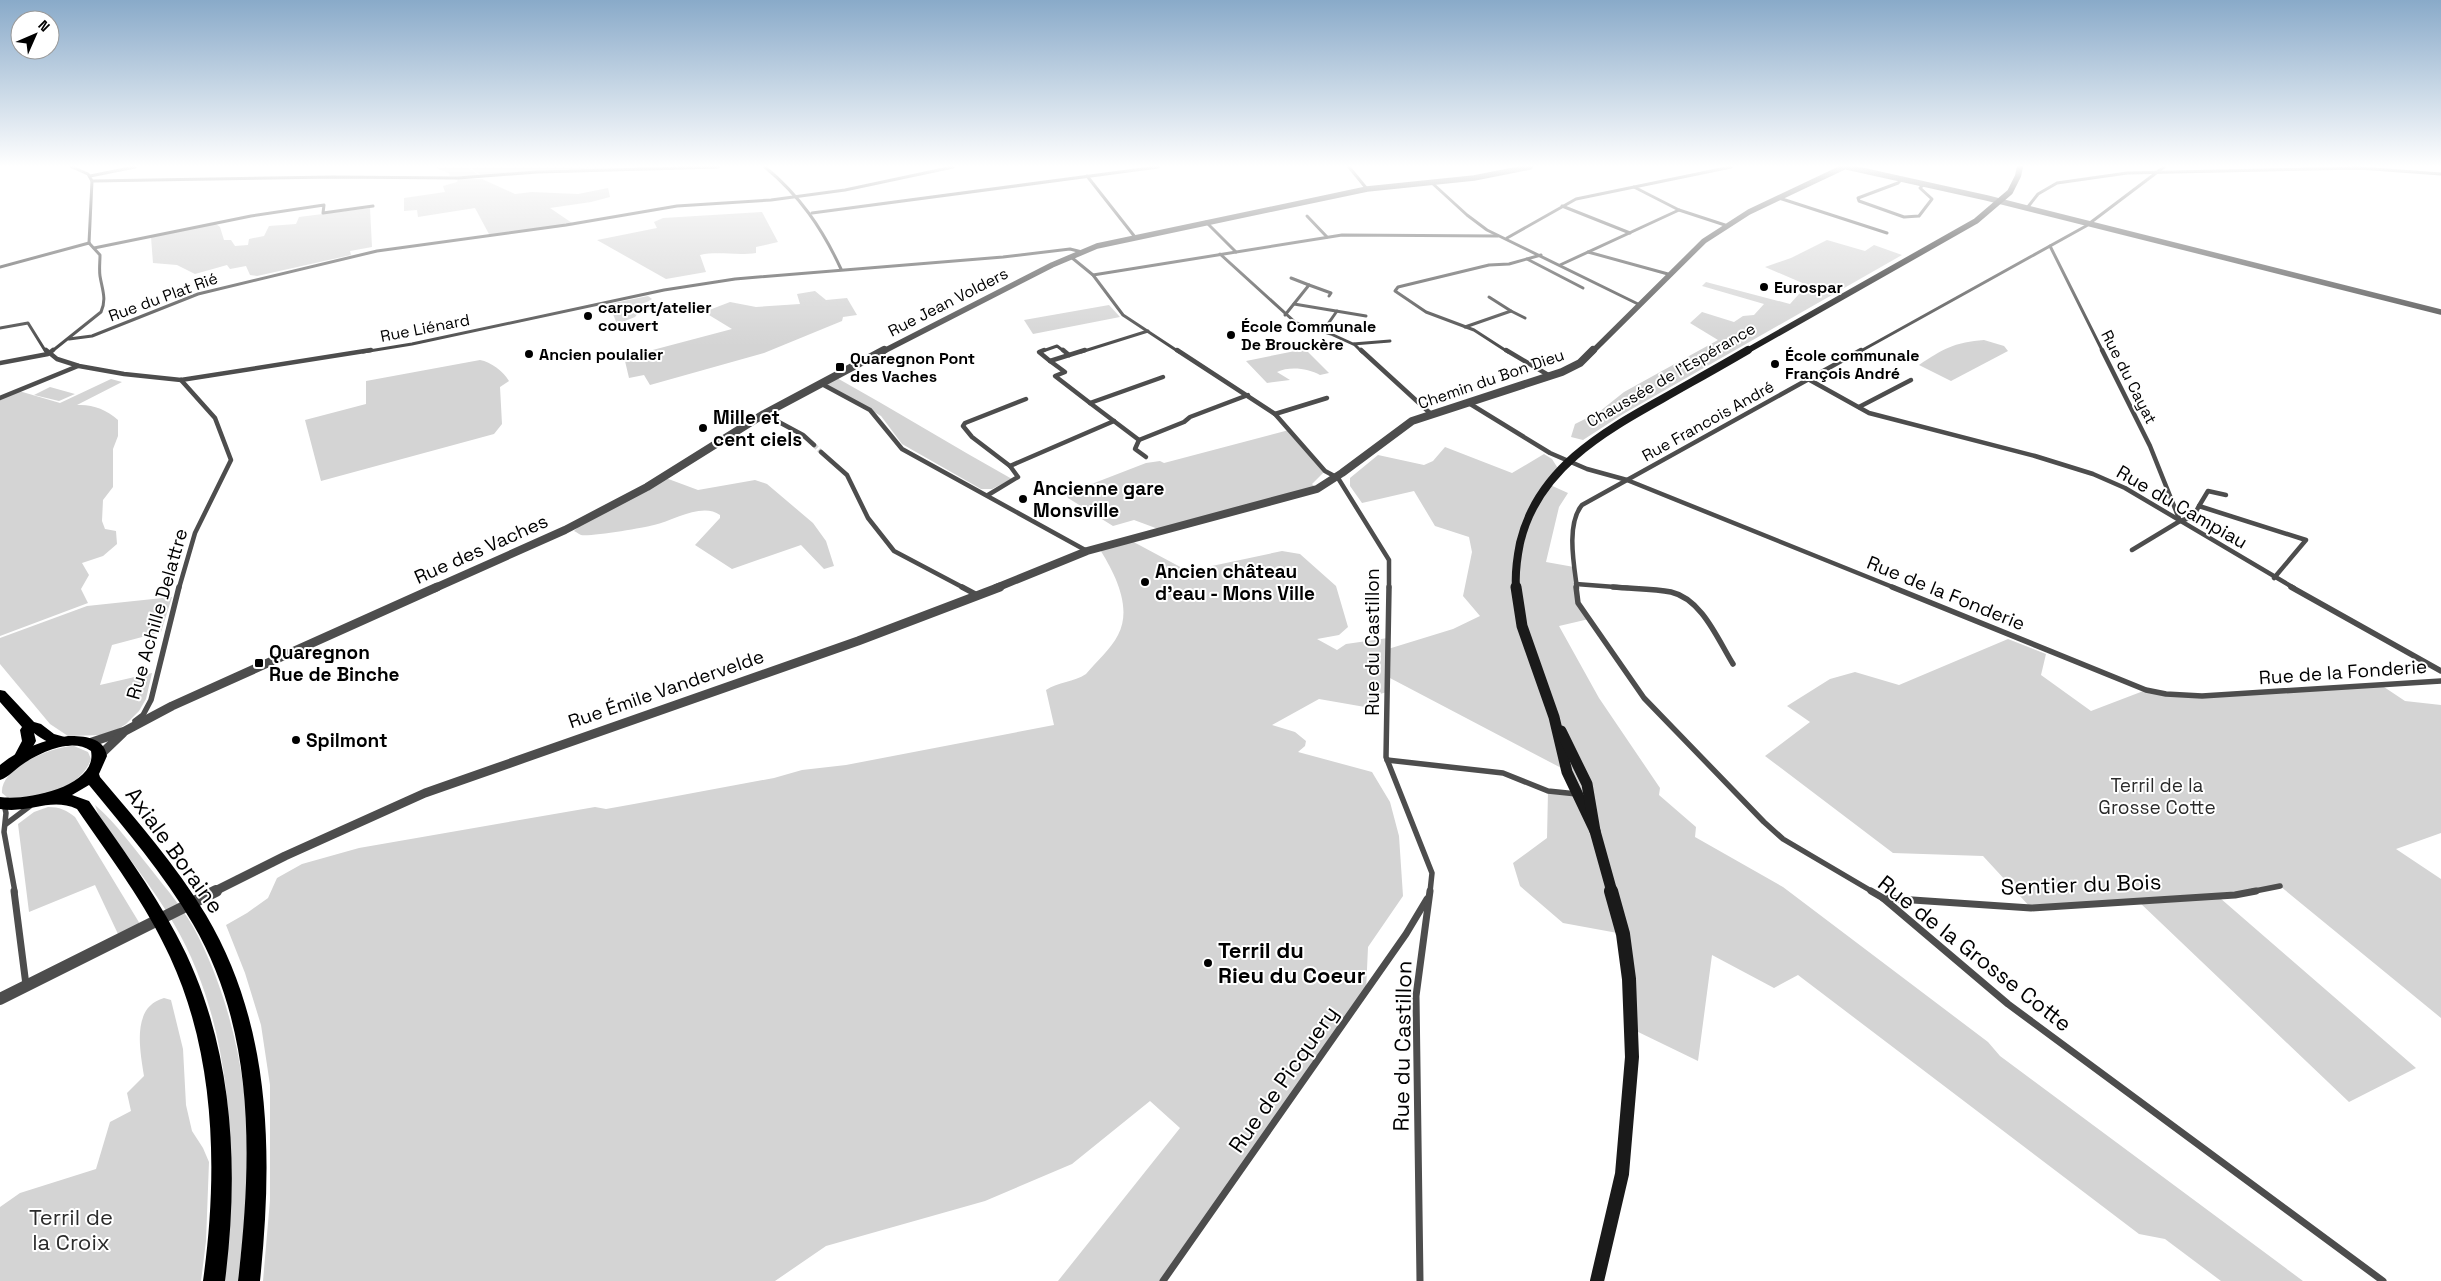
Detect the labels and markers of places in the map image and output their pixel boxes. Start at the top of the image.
place label: Eurospar [1774,277,1843,298]
marker: Eurospar [1758,281,1770,293]
place label: carport/atelier couvert [598,297,712,336]
marker: carport/atelier couvert [582,310,594,322]
place label: École Communale De Brouckère [1241,316,1376,355]
marker: École Communale De Brouckère [1225,329,1237,341]
place label: Ancien poulalier [539,344,663,365]
place label: École communale François André [1785,345,1919,384]
marker: Ancien poulalier [523,348,535,360]
place label: Quaregnon Pont des Vaches [850,348,975,387]
marker: École communale François André [1769,358,1781,370]
marker: Quaregnon Pont des Vaches [834,361,846,373]
place label: Mille et cent ciels [713,405,802,452]
marker: Mille et cent ciels [697,422,709,434]
place label: Ancienne gare Monsville [1033,476,1164,523]
marker: Ancienne gare Monsville [1017,493,1029,505]
place label: Ancien château d'eau - Mons Ville [1155,559,1315,606]
marker: Ancien château d'eau - Mons Ville [1139,576,1151,588]
place label: Quaregnon Rue de Binche [269,640,400,687]
marker: Quaregnon Rue de Binche [253,657,265,669]
place label: Spilmont [306,728,388,753]
marker: Spilmont [290,734,302,746]
place label: Terril du Rieu du Coeur [1218,936,1366,989]
marker: Terril du Rieu du Coeur [1202,957,1214,969]

